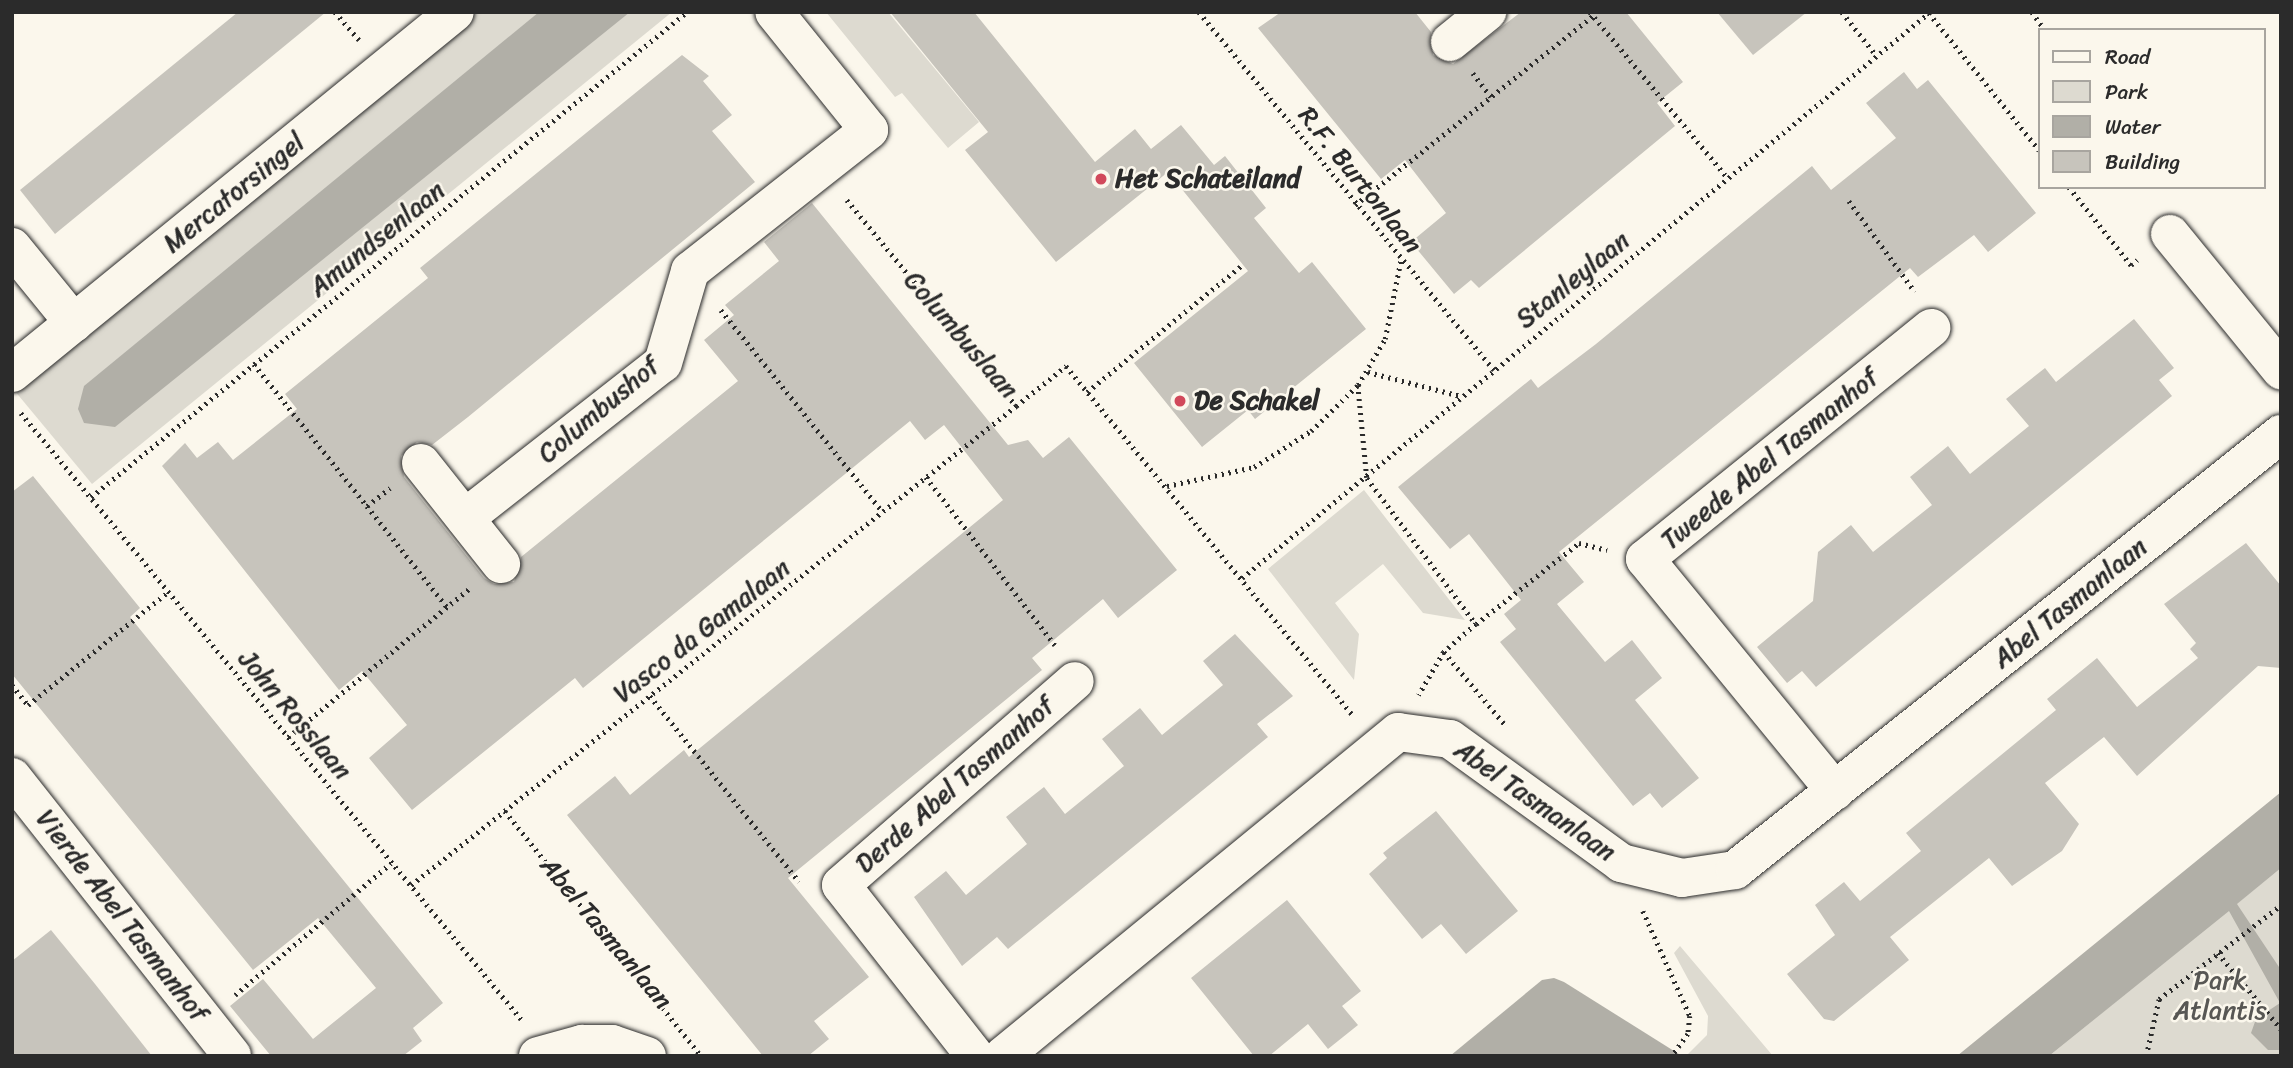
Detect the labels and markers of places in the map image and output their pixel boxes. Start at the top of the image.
place label: Het Schateiland [1115,163,1300,195]
marker: Het Schateiland [1093,171,1109,187]
place label: De Schakel [1194,385,1320,417]
marker: De Schakel [1172,393,1188,409]

